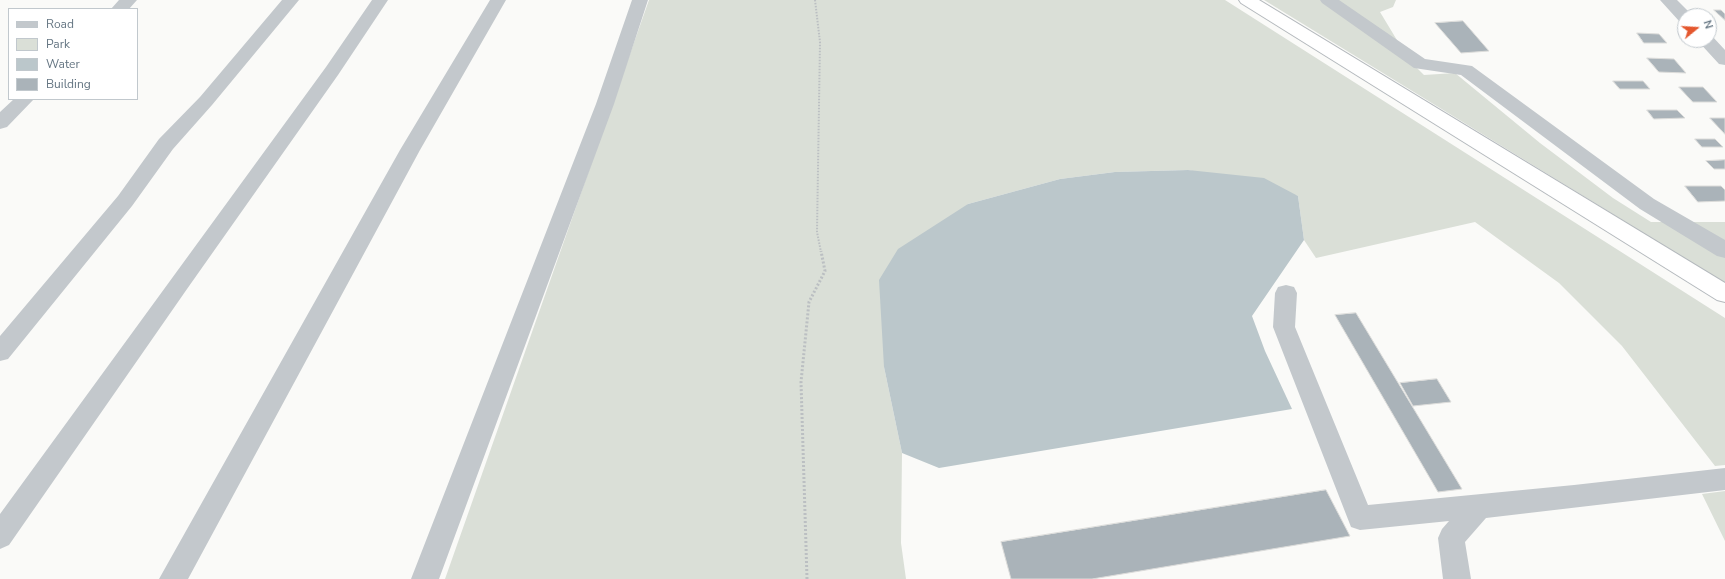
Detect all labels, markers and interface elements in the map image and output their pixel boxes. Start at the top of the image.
legend [8,8,138,100]
north arrow [1677,8,1717,48]
text: Road [46,16,74,32]
text: N [1700,18,1716,31]
text: Park [46,36,70,52]
text: Water [46,56,80,72]
text: Building [46,76,91,92]

